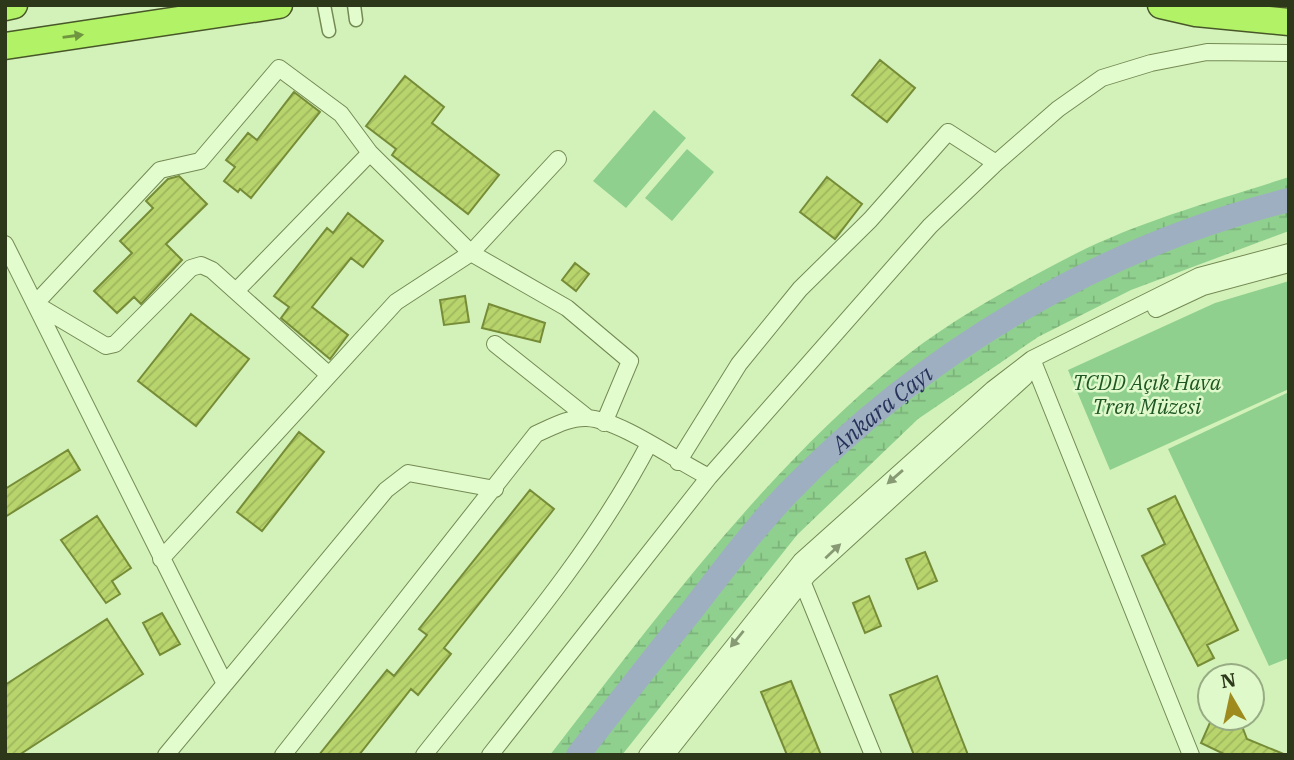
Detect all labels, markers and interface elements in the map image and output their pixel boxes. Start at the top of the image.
one-way arrow [62,30,84,41]
water label: Ankara Çayı [823,358,938,460]
park label: TCDD Açık Hava Tren Müzesi [1073,368,1222,420]
one-way arrow [886,468,903,484]
one-way arrow [825,542,842,559]
one-way arrow [730,631,745,648]
north arrow [1196,662,1266,732]
text: N [1219,667,1238,693]

